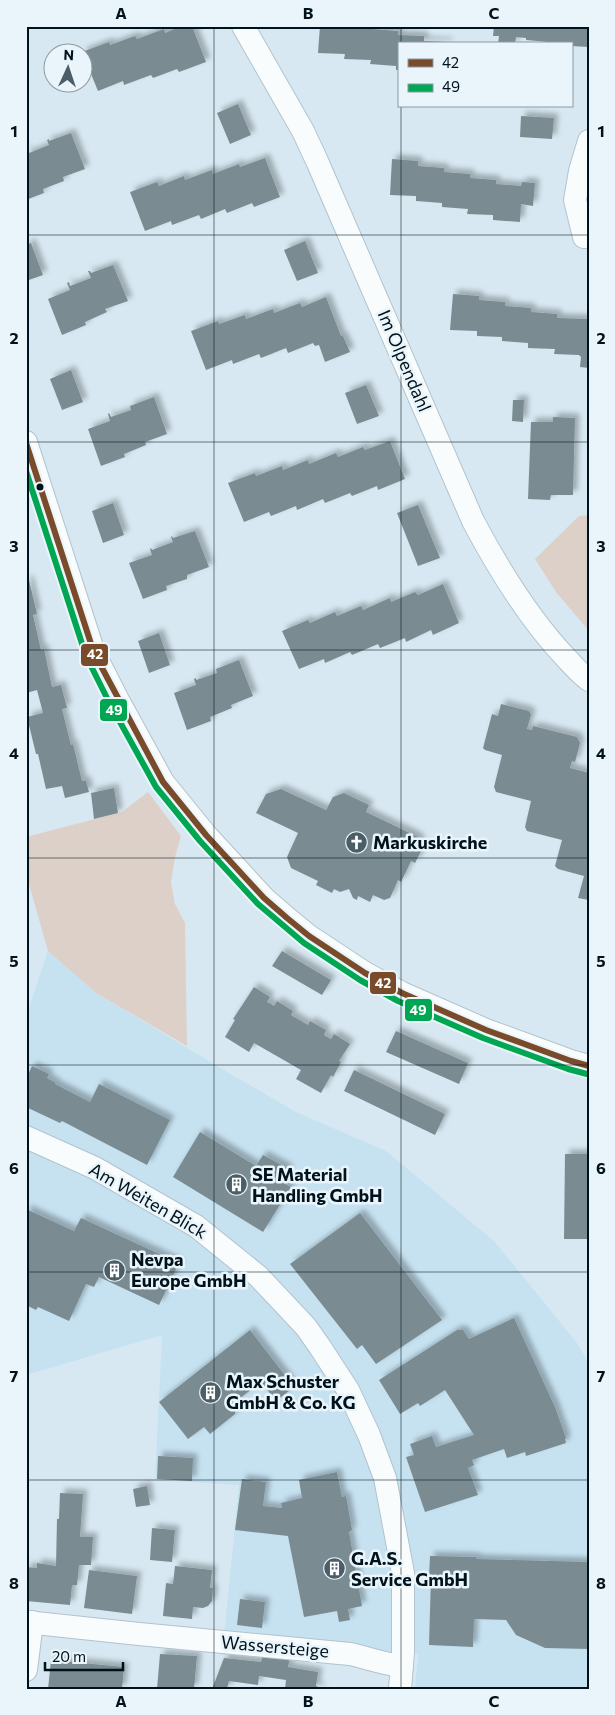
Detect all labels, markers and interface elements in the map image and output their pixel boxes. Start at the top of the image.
text: A [115,3,127,22]
text: B [303,3,314,22]
text: C [489,3,500,22]
north arrow [42,42,92,92]
legend [398,42,572,108]
text: N [63,46,74,63]
text: 42 [442,53,459,71]
text: 49 [442,77,460,95]
text: 1 [10,121,18,140]
text: 1 [597,121,605,140]
street label: Im Olpendahl [374,306,436,415]
text: 2 [9,328,19,347]
text: 2 [596,328,606,347]
unlabelled marker [35,482,45,492]
text: 3 [9,536,19,555]
text: 3 [596,536,606,555]
line badge: 42 [80,643,109,667]
text: 42 [87,645,103,662]
line badge: 49 [99,698,128,722]
text: 49 [105,701,123,718]
text: 4 [9,743,19,762]
text: 4 [596,743,606,762]
church icon: Markuskirche [345,831,369,855]
place label: Markuskirche [373,831,487,853]
text: 5 [9,951,19,970]
text: 5 [596,951,606,970]
line badge: 42 [369,971,397,995]
text: 42 [375,974,391,991]
line badge: 49 [404,998,433,1022]
text: 49 [409,1001,427,1018]
street label: Am Weiten Blick [86,1157,212,1243]
text: 6 [9,1158,19,1177]
text: 6 [596,1158,606,1177]
place label: SE Material Handling GmbH [252,1163,383,1206]
building icon: SE Material Handling GmbH [224,1173,248,1197]
place label: Nevpa Europe GmbH [131,1248,247,1291]
building icon: Nevpa Europe GmbH [103,1258,127,1282]
text: 7 [10,1366,19,1385]
text: 7 [597,1366,606,1385]
place label: Max Schuster GmbH & Co. KG [226,1370,356,1413]
building icon: Max Schuster GmbH & Co. KG [198,1380,222,1404]
place label: G.A.S. Service GmbH [351,1547,468,1590]
building icon: G.A.S. Service GmbH [323,1557,347,1581]
text: 8 [9,1573,19,1592]
text: 8 [596,1573,606,1592]
street label: Wassersteige [220,1630,330,1662]
scale bar [45,1640,122,1672]
text: 20 m [52,1647,86,1665]
text: A [115,1691,127,1710]
text: B [303,1691,314,1710]
text: C [489,1691,500,1710]

